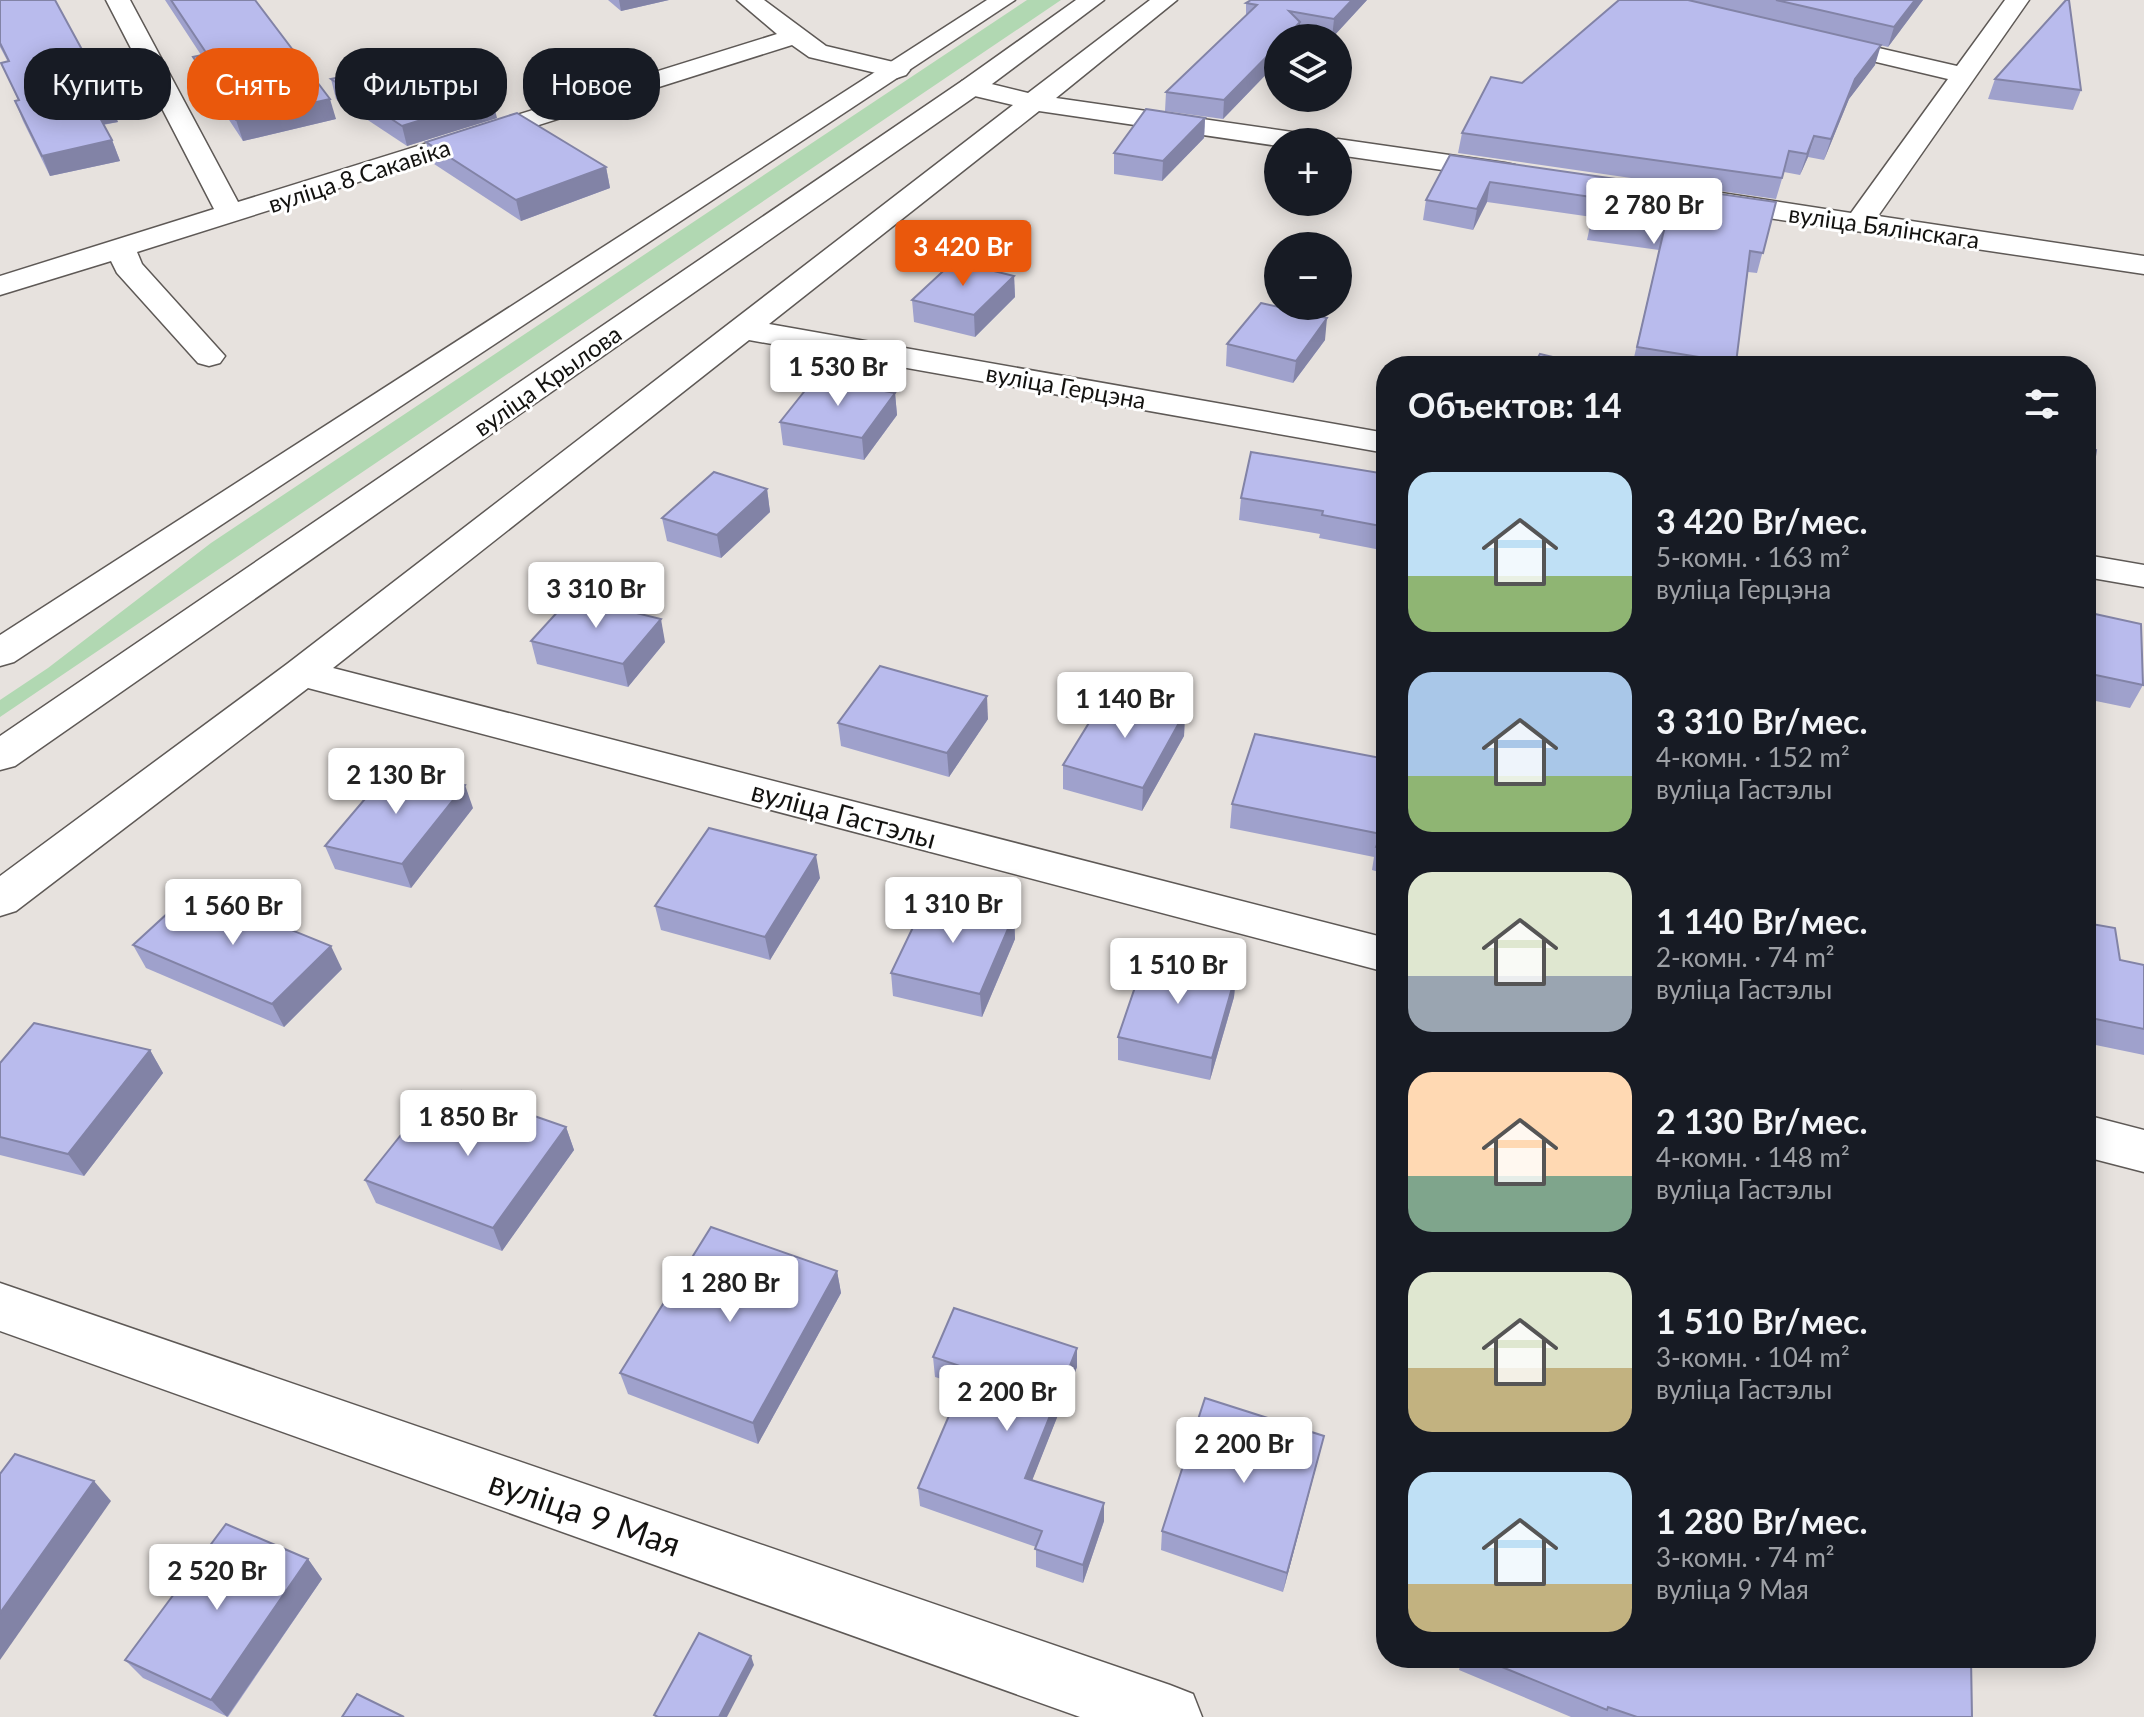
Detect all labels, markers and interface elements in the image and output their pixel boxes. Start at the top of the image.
map controls [1264,24,1352,320]
button: layers [1264,24,1352,112]
chip: Купить [24,48,171,120]
chip: Снять [187,48,319,120]
chip: Фильтры [335,48,507,120]
chip: Новое [523,48,660,120]
button: + [1264,128,1352,216]
street label: вуліца 8 Сакавіка [264,132,454,218]
pin: 2 780 Br [1571,178,1737,246]
text: 2 780 Br [1604,188,1704,220]
street label: вуліца Бялінскага [1787,198,1981,254]
pin: 3 420 Br [880,220,1046,288]
text: 3 420 Br [913,230,1013,262]
button: − [1264,232,1352,320]
street label: вуліца Крылова [468,318,626,442]
pin: 1 530 Br [755,340,921,408]
text: 1 530 Br [788,350,888,382]
street label: вуліца Герцэна [984,358,1148,414]
icon: filters [2020,382,2064,426]
text: Объектов: 14 [1408,384,1622,425]
text: 3 420 Br/мес. [1656,500,1868,541]
icon: home [1472,504,1568,600]
text: 5-комн. · 163 m² [1656,541,1850,573]
pin: 3 310 Br [513,562,679,630]
text: 3 310 Br [546,572,646,604]
text: вуліца Герцэна [1656,573,1831,605]
pin: 1 140 Br [1042,672,1208,740]
text: 1 140 Br [1075,682,1175,714]
text: 3 310 Br/мес. [1656,700,1868,741]
icon: home [1472,704,1568,800]
text: 4-комн. · 152 m² [1656,741,1850,773]
pin: 2 130 Br [313,748,479,816]
text: 2 130 Br [346,758,446,790]
street label: вуліца Гастэлы [748,773,940,855]
text: вуліца Гастэлы [1656,773,1832,805]
pin: 1 310 Br [870,877,1036,945]
pin: 1 560 Br [150,879,316,947]
text: 1 310 Br [903,887,1003,919]
text: 1 560 Br [183,889,283,921]
text: 1 140 Br/мес. [1656,900,1868,941]
icon: home [1472,904,1568,1000]
pin: 1 510 Br [1095,938,1261,1006]
text: 2-комн. · 74 m² [1656,941,1835,973]
text: 1 510 Br [1128,948,1228,980]
text: вуліца Гастэлы [1656,973,1832,1005]
pin: 1 850 Br [385,1090,551,1158]
text: 1 850 Br [418,1100,518,1132]
text: 2 130 Br/мес. [1656,1100,1868,1141]
icon: home [1472,1104,1568,1200]
text: 4-комн. · 148 m² [1656,1141,1850,1173]
text: вуліца Гастэлы [1656,1173,1832,1205]
pin: 1 280 Br [647,1256,813,1324]
text: 1 280 Br [680,1266,780,1298]
text: 1 510 Br/мес. [1656,1300,1868,1341]
icon: home [1472,1304,1568,1400]
text: 3-комн. · 104 m² [1656,1341,1850,1373]
pin: 2 200 Br [924,1365,1090,1433]
text: вуліца Гастэлы [1656,1373,1832,1405]
text: 2 200 Br [957,1375,1057,1407]
pin: 2 200 Br [1161,1417,1327,1485]
text: 2 200 Br [1194,1427,1294,1459]
street label: вуліца 9 Мая [484,1460,686,1564]
text: 1 280 Br/мес. [1656,1500,1868,1541]
icon: home [1472,1504,1568,1600]
text: 3-комн. · 74 m² [1656,1541,1835,1573]
pin: 2 520 Br [134,1544,300,1612]
text: 2 520 Br [167,1554,267,1586]
text: вуліца 9 Мая [1656,1573,1809,1605]

